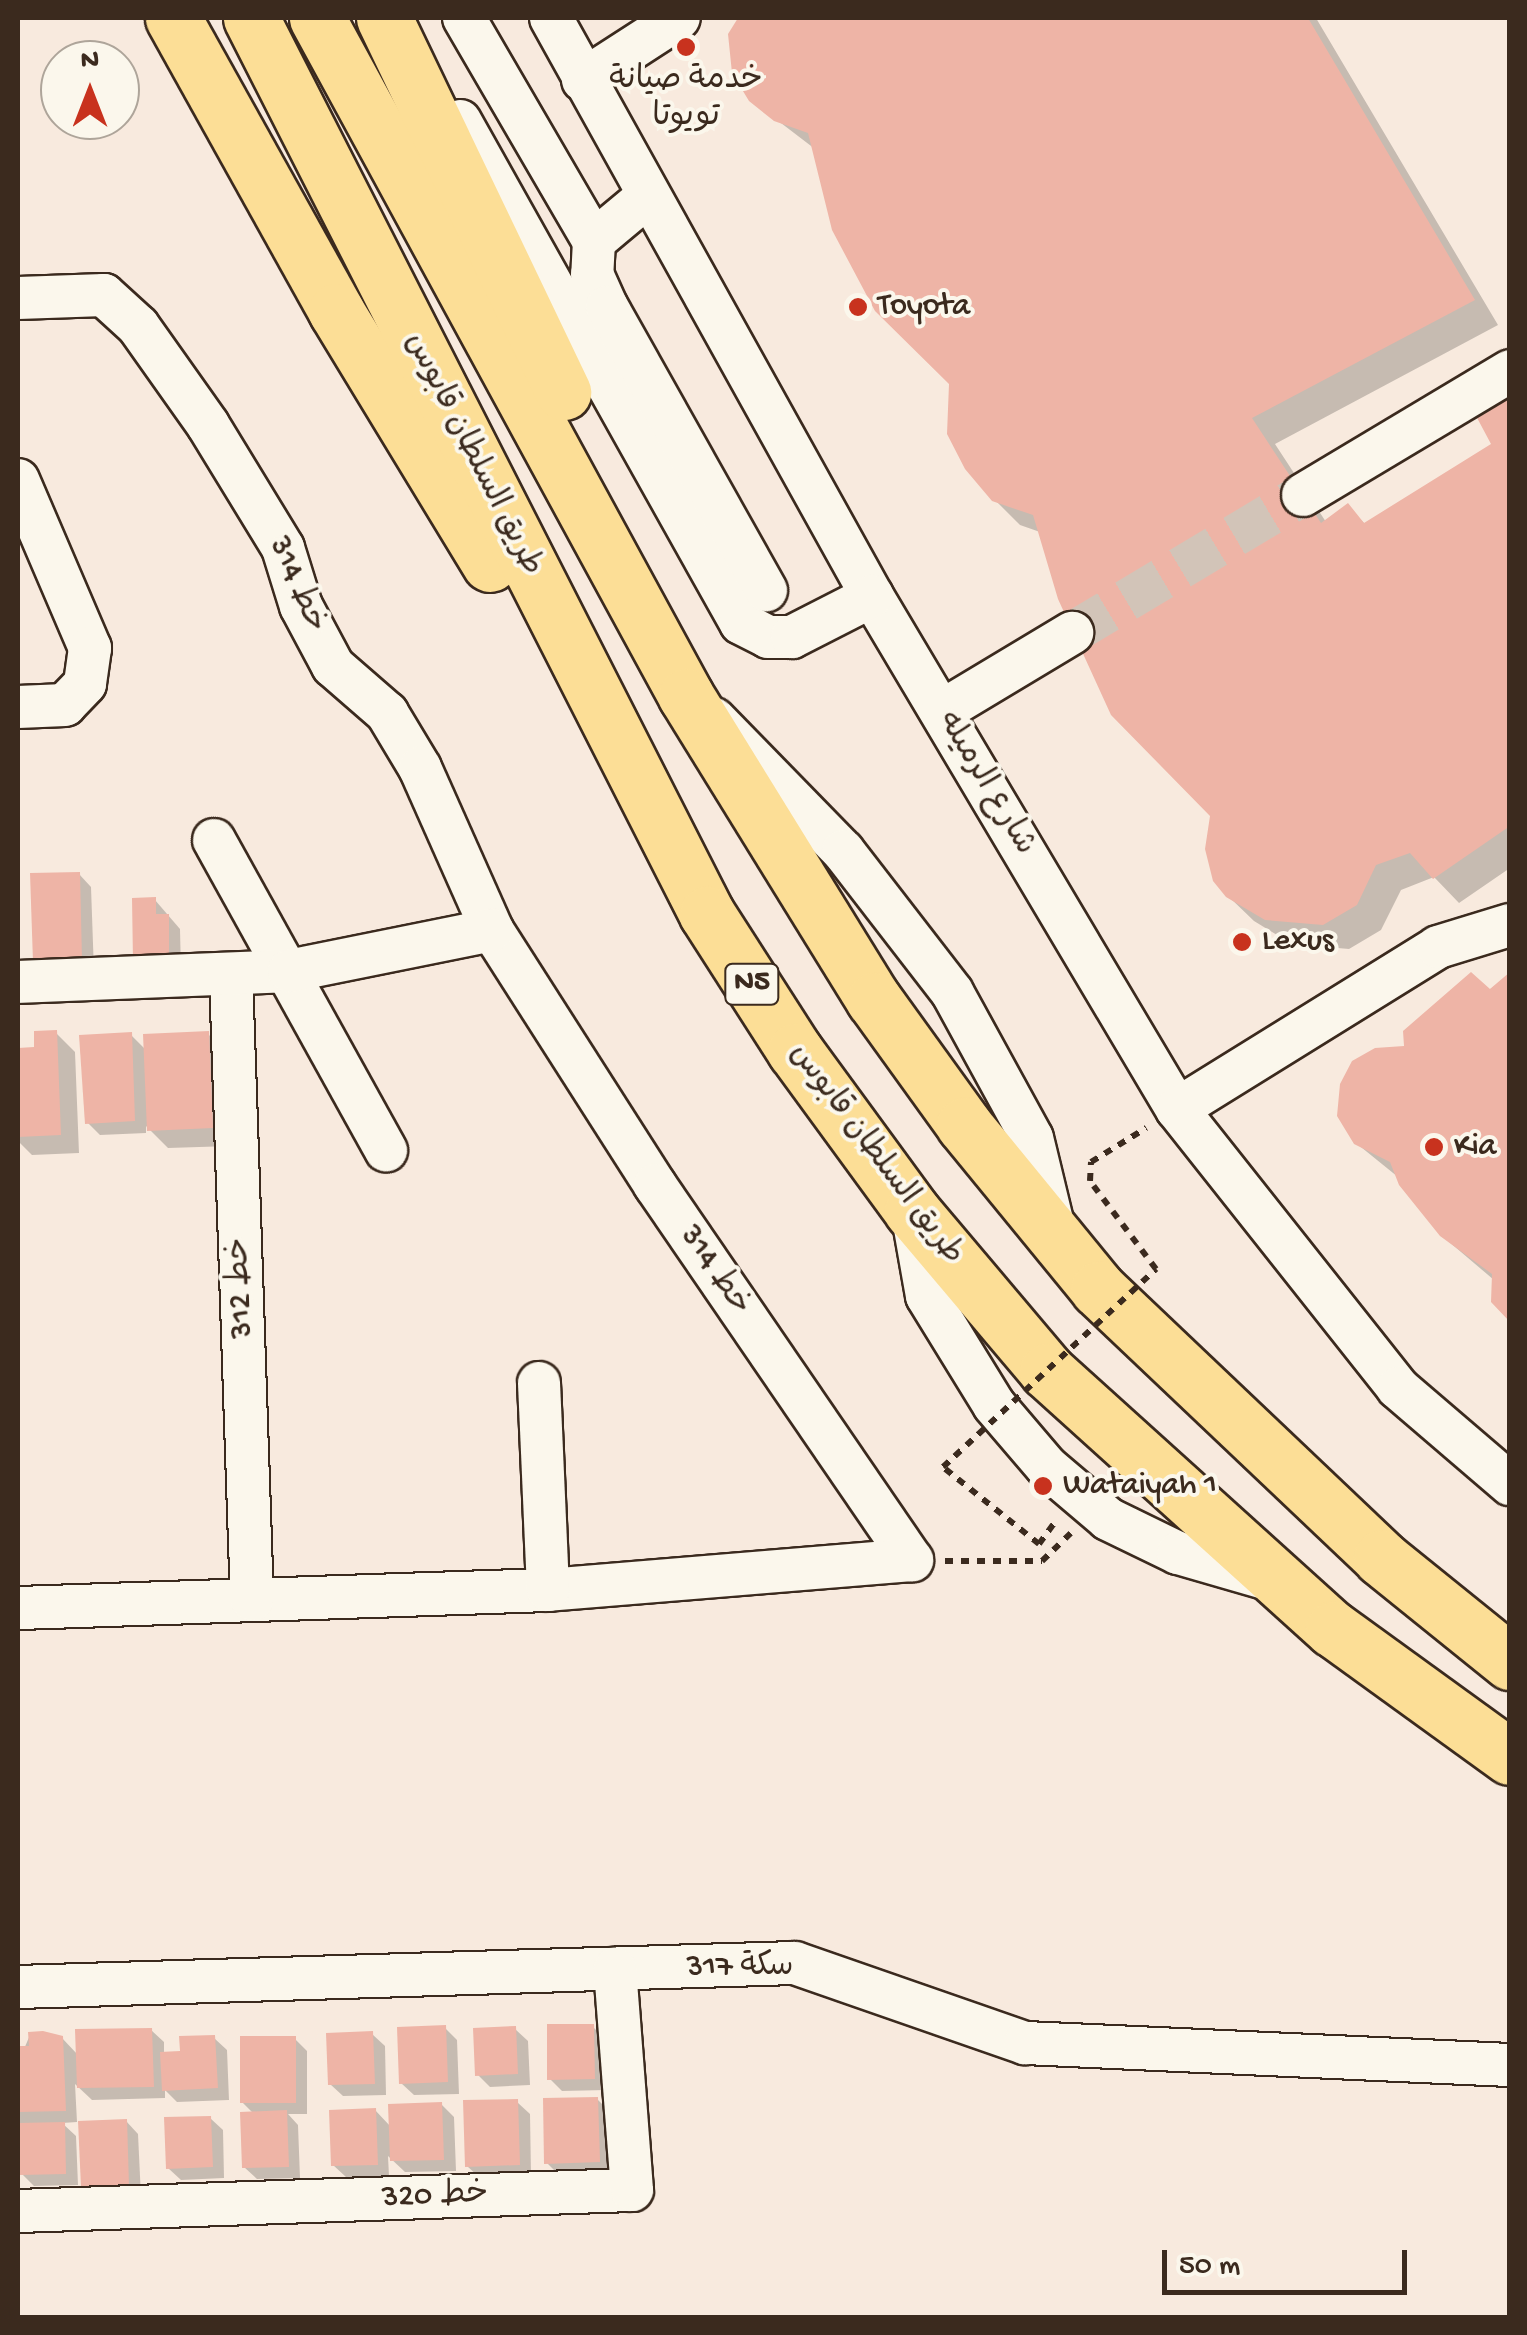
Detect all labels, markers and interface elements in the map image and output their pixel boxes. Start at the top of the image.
marker: خدمة صيانة تويوتا [675,36,697,58]
north arrow [40,40,140,140]
text: N [81,45,99,78]
place label: خدمة صيانة تويوتا [609,63,763,138]
place label: Toyota [878,288,970,326]
marker: Toyota [847,296,869,318]
street label: طريق السلطان قابوس [394,327,550,583]
street label: خط 314 [259,531,333,639]
street label: شارع الرميله [927,705,1043,863]
place label: Lexus [1262,923,1334,961]
marker: Lexus [1231,931,1253,953]
road number: N5 [722,959,782,1009]
street label: طريق السلطان قابوس [779,1037,971,1273]
place label: Kia [1454,1128,1496,1166]
marker: Kia [1423,1136,1445,1158]
street label: خط 314 [670,1219,758,1323]
street label: خط 312 [221,1237,263,1339]
place label: Wataiyah 1 [1063,1467,1217,1505]
marker: Wataiyah 1 [1032,1475,1054,1497]
street label: سكة 317 [686,1949,794,1987]
street label: خط 320 [381,2176,489,2218]
scale bar [1167,2230,1412,2292]
text: 50 m [1179,2250,1240,2285]

